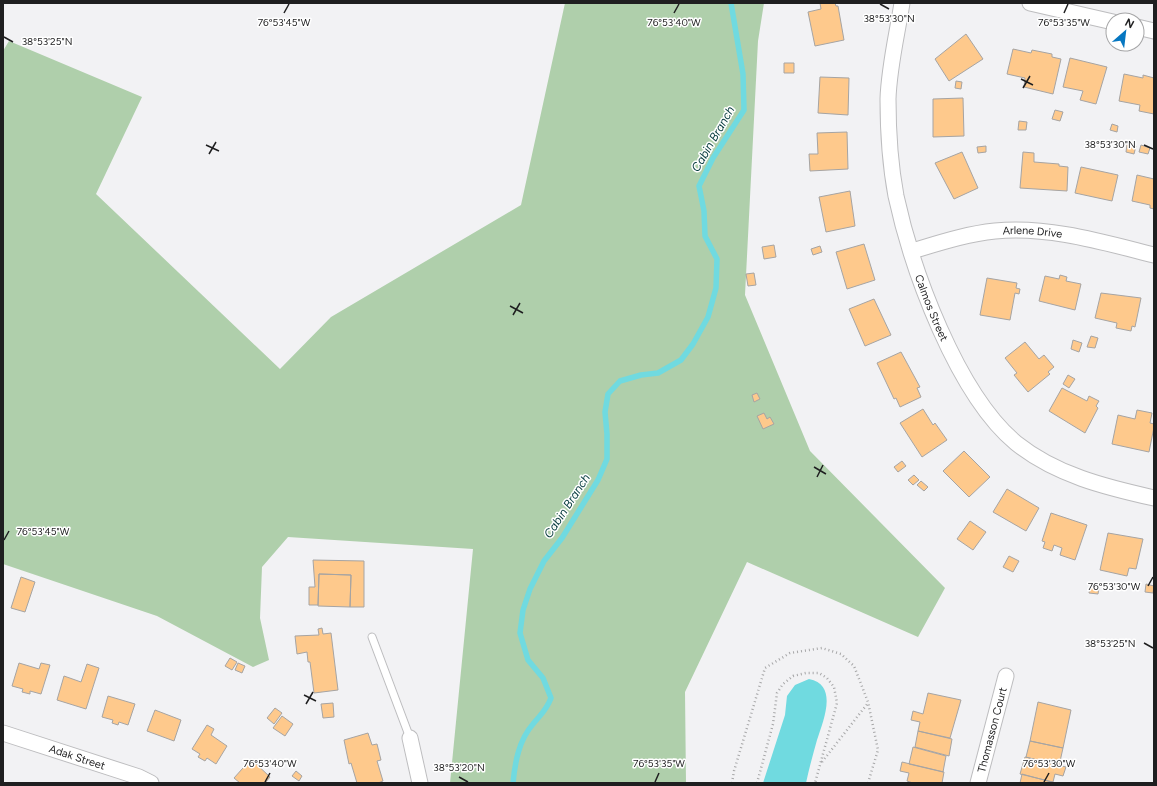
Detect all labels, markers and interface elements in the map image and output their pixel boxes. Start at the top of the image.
text: 38°53'30"N [863,12,915,25]
north arrow [1105,12,1145,52]
text: 76°53'45"W [258,16,311,29]
text: 76°53'40"W [647,16,701,29]
text: 76°53'35"W [1038,16,1090,29]
text: N [1123,16,1136,31]
text: 38°53'25"N [22,35,72,48]
water label: Cabin Branch [689,103,738,174]
text: 38°53'30"N [1084,138,1136,151]
street label: Arlene Drive [1002,224,1063,240]
street label: Calmos Street [912,273,951,343]
water label: Cabin Branch [541,471,593,541]
text: 76°53'45"W [17,525,70,538]
text: 76°53'30"W [1088,580,1141,593]
text: 38°53'25"N [1085,637,1135,650]
street label: Thomasson Court [975,686,1009,774]
street label: Adak Street [47,742,107,772]
text: 76°53'40"W [243,757,297,770]
text: 76°53'35"W [633,757,685,770]
text: 76°53'30"W [1023,757,1076,770]
text: 38°53'20"N [433,761,485,774]

